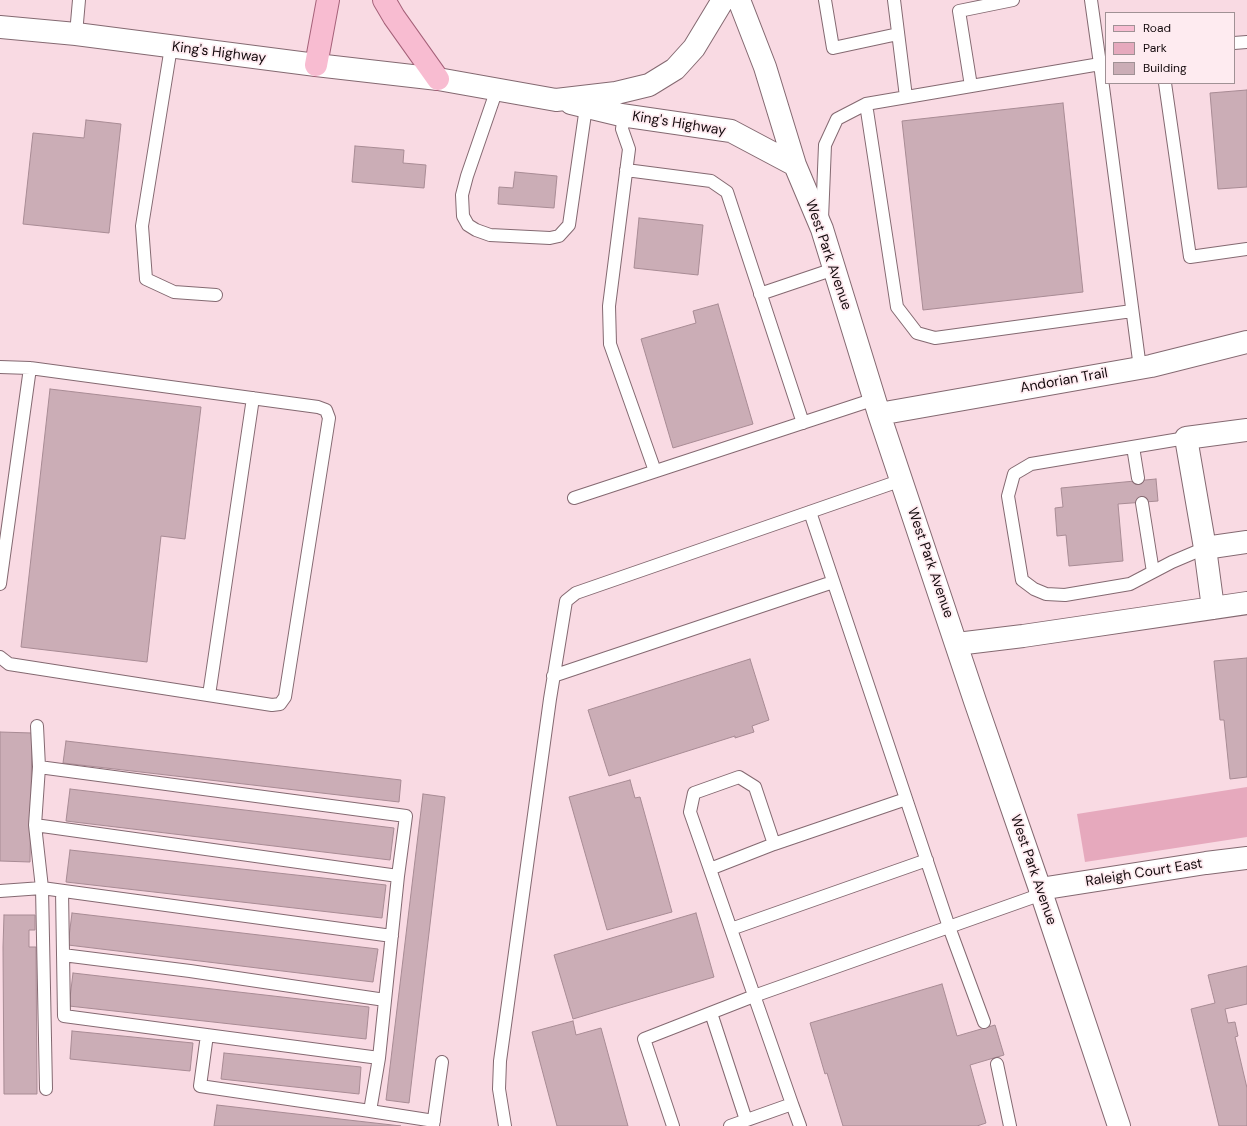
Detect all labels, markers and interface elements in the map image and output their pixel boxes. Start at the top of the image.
legend [1105,12,1235,84]
text: Road [1143,20,1171,36]
street label: King's Highway [171,39,267,67]
text: Park [1143,40,1167,56]
text: Building [1143,60,1187,76]
street label: King's Highway [631,108,727,140]
street label: West Park Avenue [801,198,855,312]
street label: Andorian Trail [1019,365,1109,397]
street label: West Park Avenue [903,506,957,620]
street label: West Park Avenue [1006,813,1060,927]
street label: Raleigh Court East [1084,855,1204,891]

